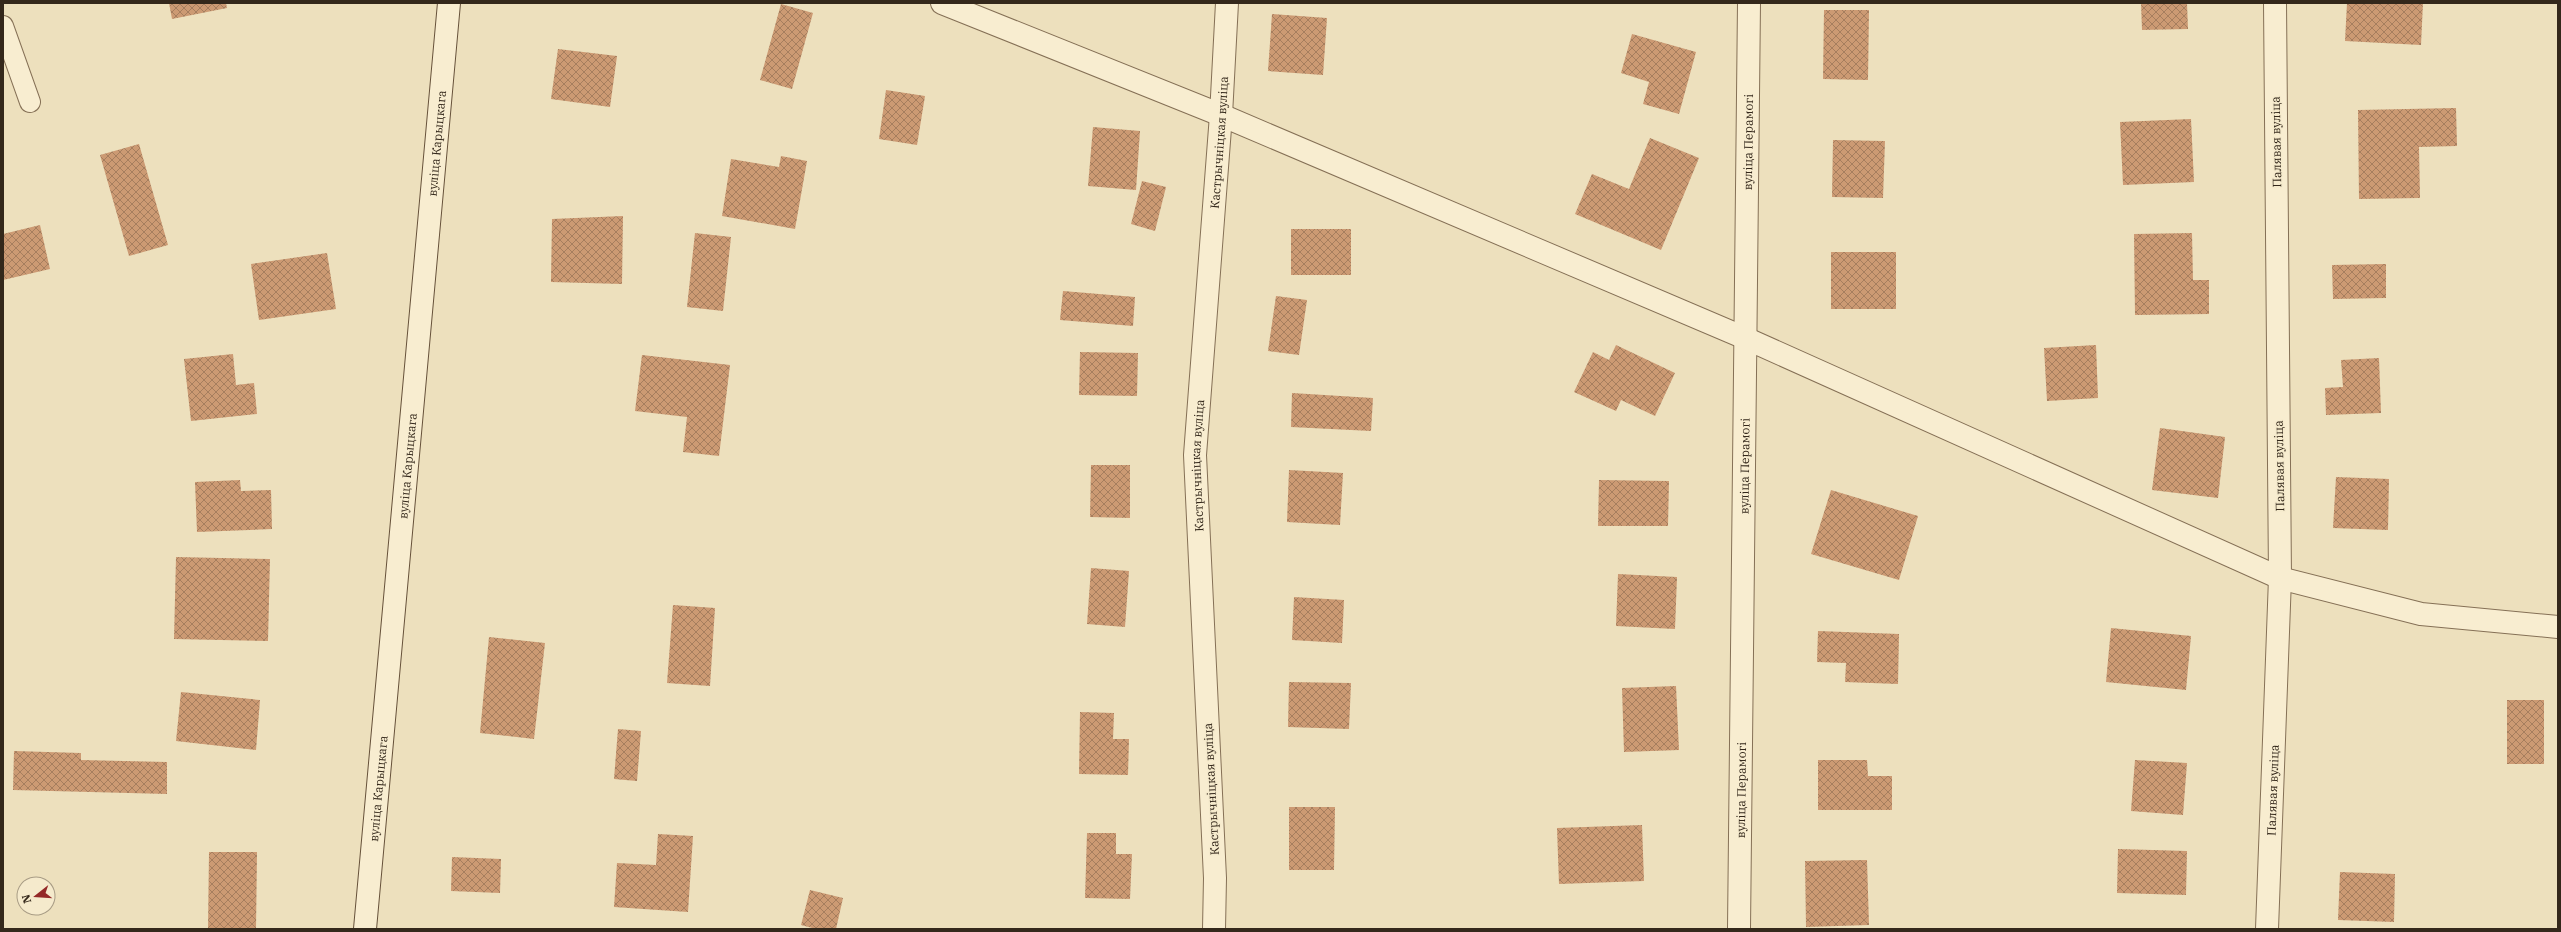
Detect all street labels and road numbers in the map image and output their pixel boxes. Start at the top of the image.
street label: Кастрычніцкая вуліца [1206,75,1231,209]
street label: вуліца Карыцкага [424,89,449,197]
street label: вуліца Перамогі [1739,94,1756,190]
street label: Палявая вуліца [2268,96,2284,188]
street label: Кастрычніцкая вуліца [1187,398,1207,532]
street label: вуліца Карыцкага [395,412,419,520]
street label: вуліца Перамогі [1736,418,1752,514]
street label: Палявая вуліца [2271,420,2287,512]
street label: Кастрычніцкая вуліца [1200,722,1222,856]
street label: вуліца Карыцкага [365,734,390,842]
street label: вуліца Перамогі [1732,742,1749,838]
street label: Палявая вуліца [2263,744,2281,836]

